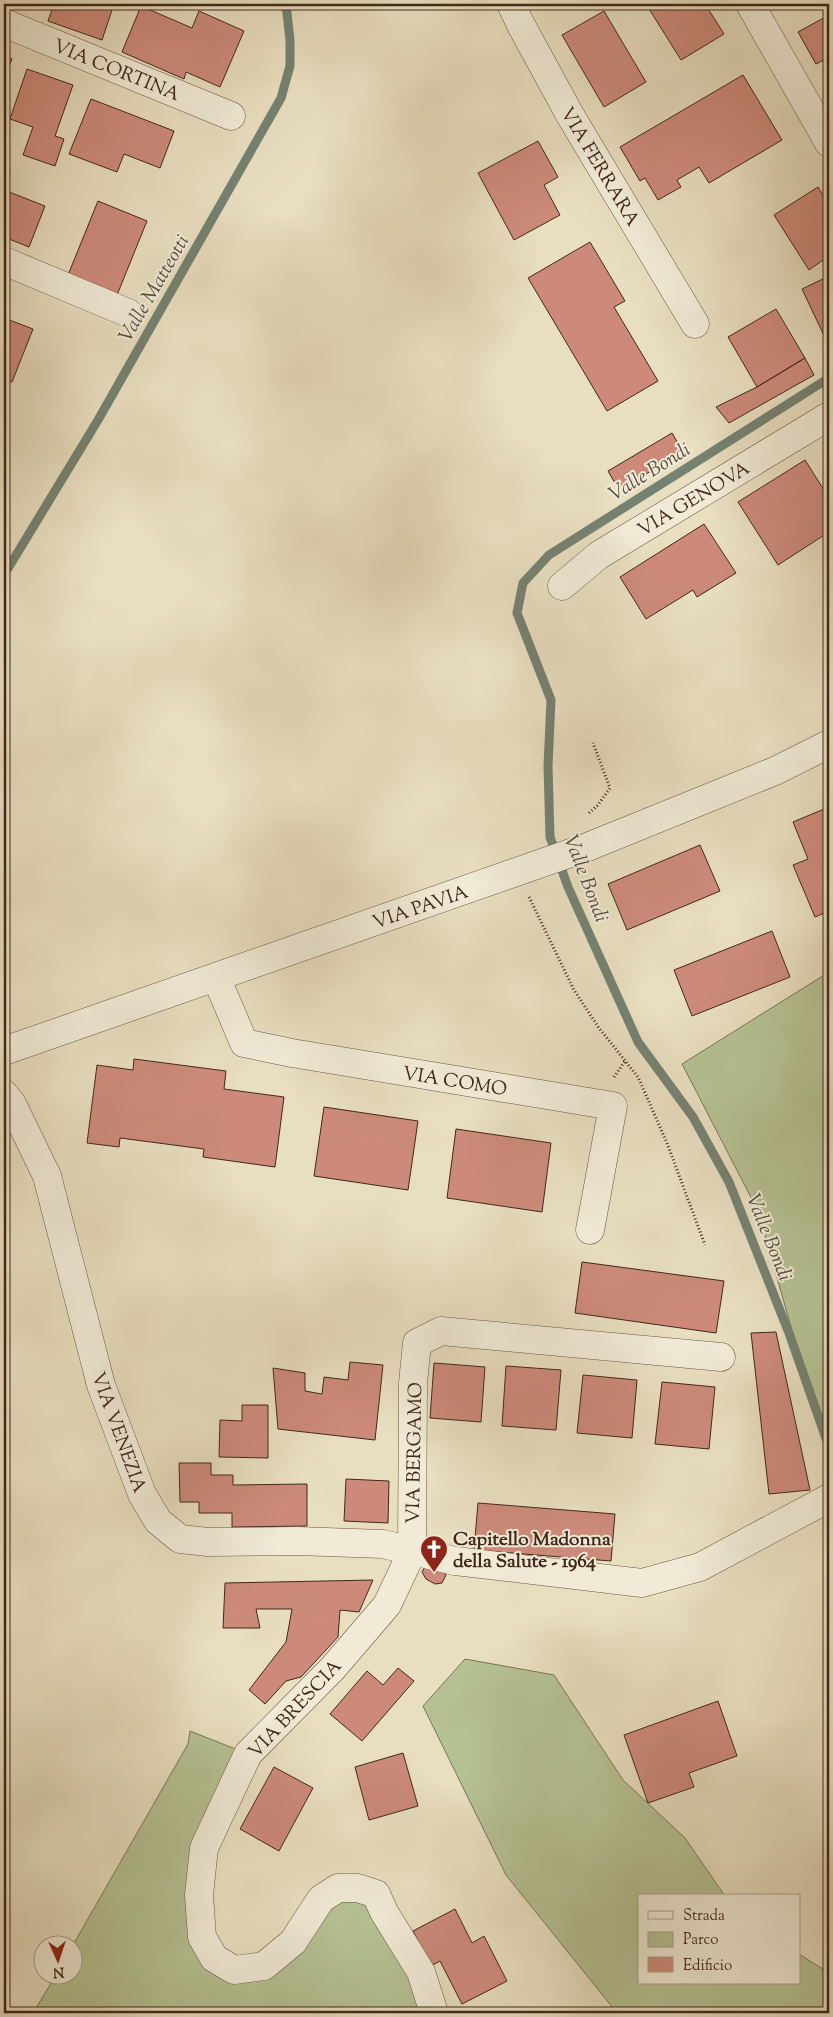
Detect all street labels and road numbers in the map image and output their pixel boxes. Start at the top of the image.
street label: VIA CORTINA [49,34,184,109]
street label: VIA FERRARA [553,103,645,233]
street label: VIA GENOVA [633,456,756,544]
street label: VIA PAVIA [369,879,473,937]
street label: VIA COMO [400,1061,509,1104]
street label: VIA VENEZIA [83,1369,152,1498]
street label: VIA BERGAMO [401,1382,430,1524]
street label: VIA BRESCIA [243,1654,349,1765]

